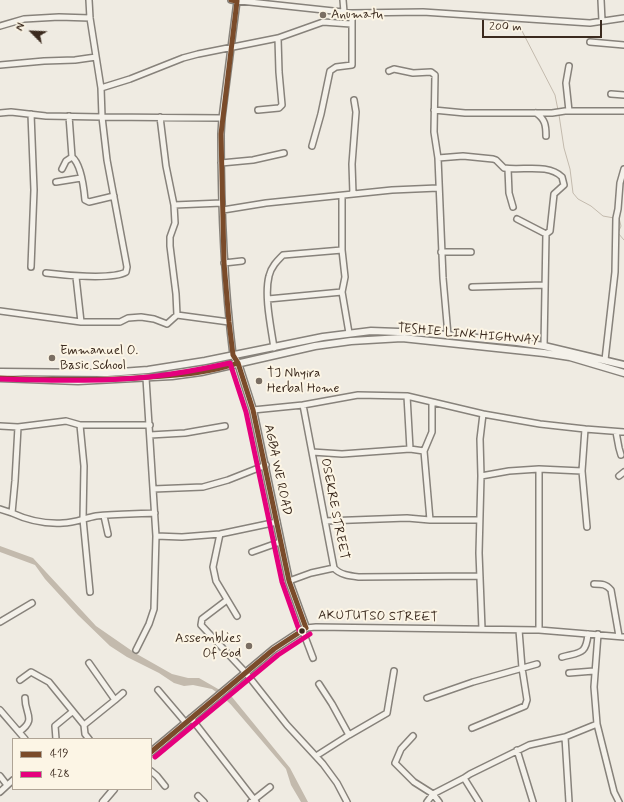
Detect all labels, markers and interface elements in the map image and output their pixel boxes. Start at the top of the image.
place label: Anumatu [331,7,383,23]
marker: Anumatu [318,10,328,20]
north arrow [12,12,52,52]
scale bar [484,12,604,38]
text: 200 m [489,19,522,35]
text: N [13,21,29,33]
street label: TESHIE LINK HIGHWAY [397,321,539,349]
place label: Emmanuel O. Basic School [60,343,138,374]
marker: Emmanuel O. Basic School [47,353,57,363]
place label: TJ Nhyira Herbal Home [267,366,339,397]
marker: TJ Nhyira Herbal Home [254,376,264,386]
street label: AGBA WE ROAD [260,423,294,517]
street label: OSEKRE STREET [317,457,351,561]
street label: AKUTUTSO STREET [318,608,438,626]
unlabelled marker [297,626,307,636]
place label: Assemblies Of God [175,631,241,662]
marker: Assemblies Of God [244,641,254,651]
legend [12,738,152,790]
text: 419 [50,746,68,762]
text: 428 [50,766,70,782]

